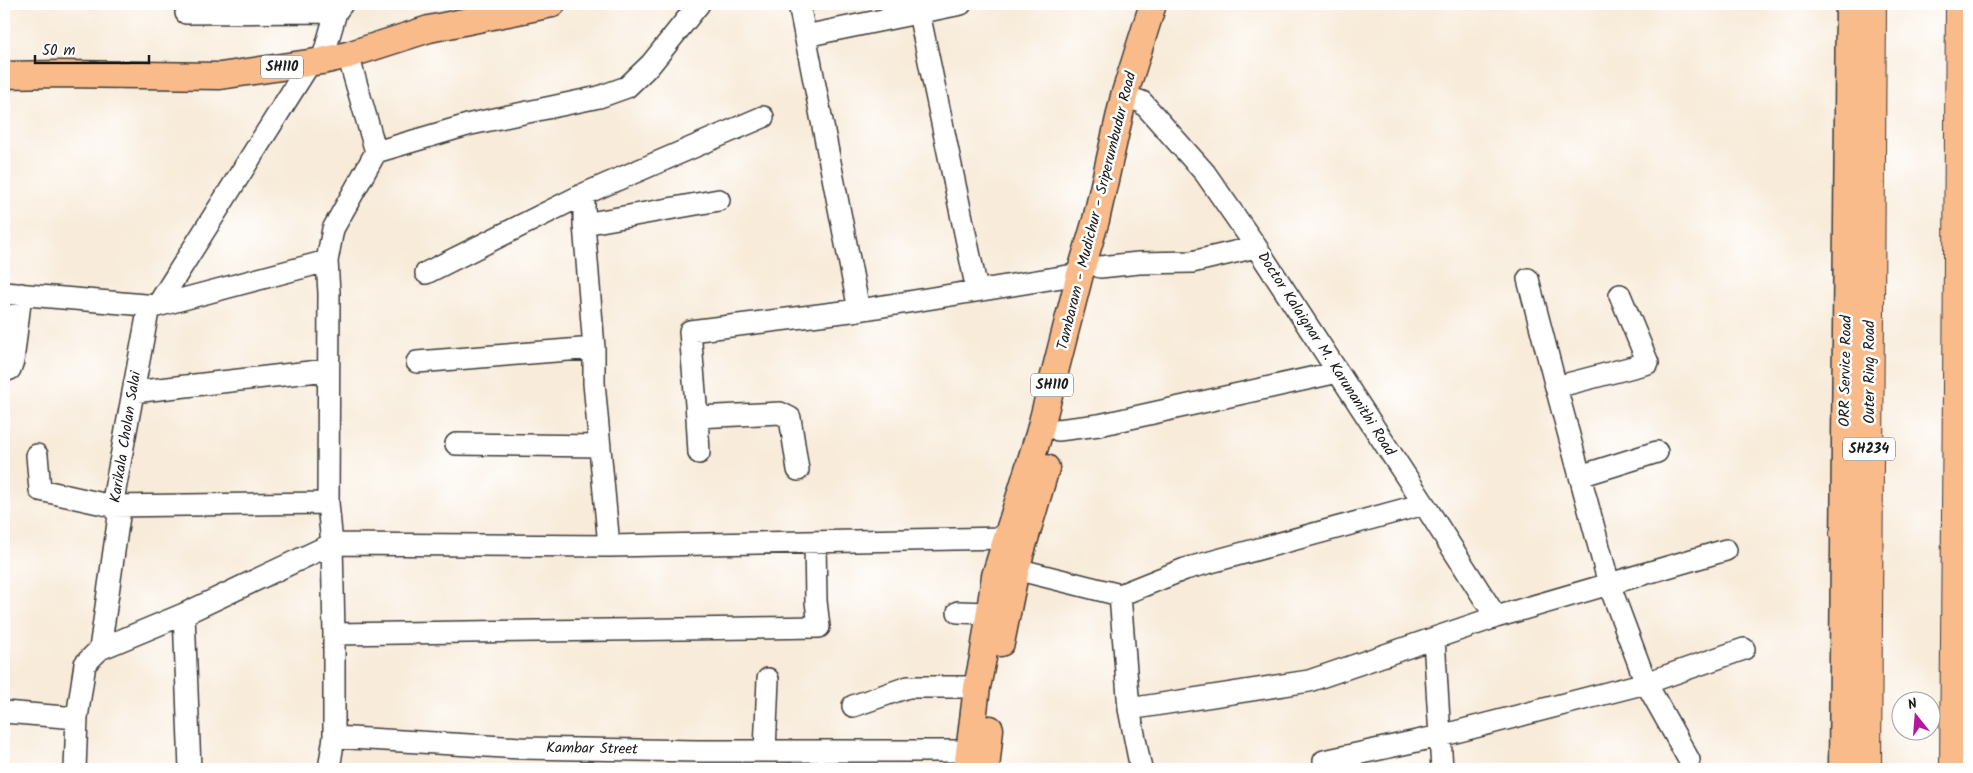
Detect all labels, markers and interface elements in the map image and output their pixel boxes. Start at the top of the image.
scale bar [35,32,149,64]
text: 50 m [42,39,76,63]
road number: SH110 [261,56,303,78]
street label: Tambaram - Mudichur - Sriperumbudur Road [1051,69,1143,353]
street label: Doctor Kalaignar M. Karunanithi Road [1251,247,1402,461]
street label: ORR Service Road [1833,314,1859,427]
street label: Outer Ring Road [1858,320,1882,424]
street label: Karikala Cholan Salai [104,368,148,505]
road number: SH110 [1031,374,1073,396]
road number: SH234 [1843,438,1895,460]
north arrow [1890,690,1940,740]
text: N [1905,693,1920,716]
street label: Kambar Street [546,736,638,762]

